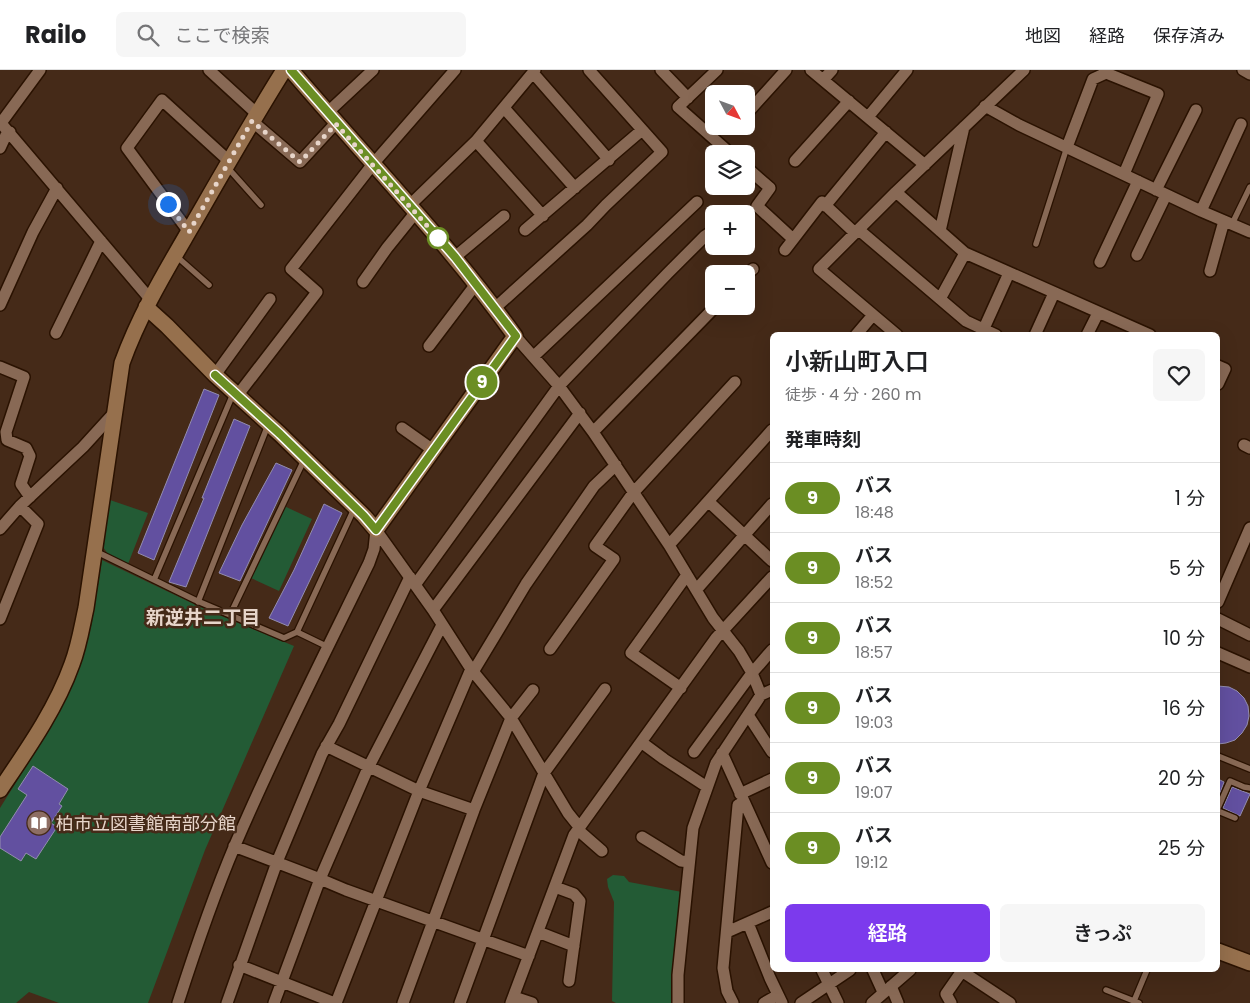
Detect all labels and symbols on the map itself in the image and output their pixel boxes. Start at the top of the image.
north arrow [705,85,755,135]
your location [156,192,181,217]
unlabelled marker [427,227,449,249]
line badge: 9 [466,366,498,398]
district label: 新逆井二丁目 [146,604,260,631]
library icon: 柏市立図書館南部分館 [26,810,52,836]
place label: 柏市立図書館南部分館 [56,811,236,836]

